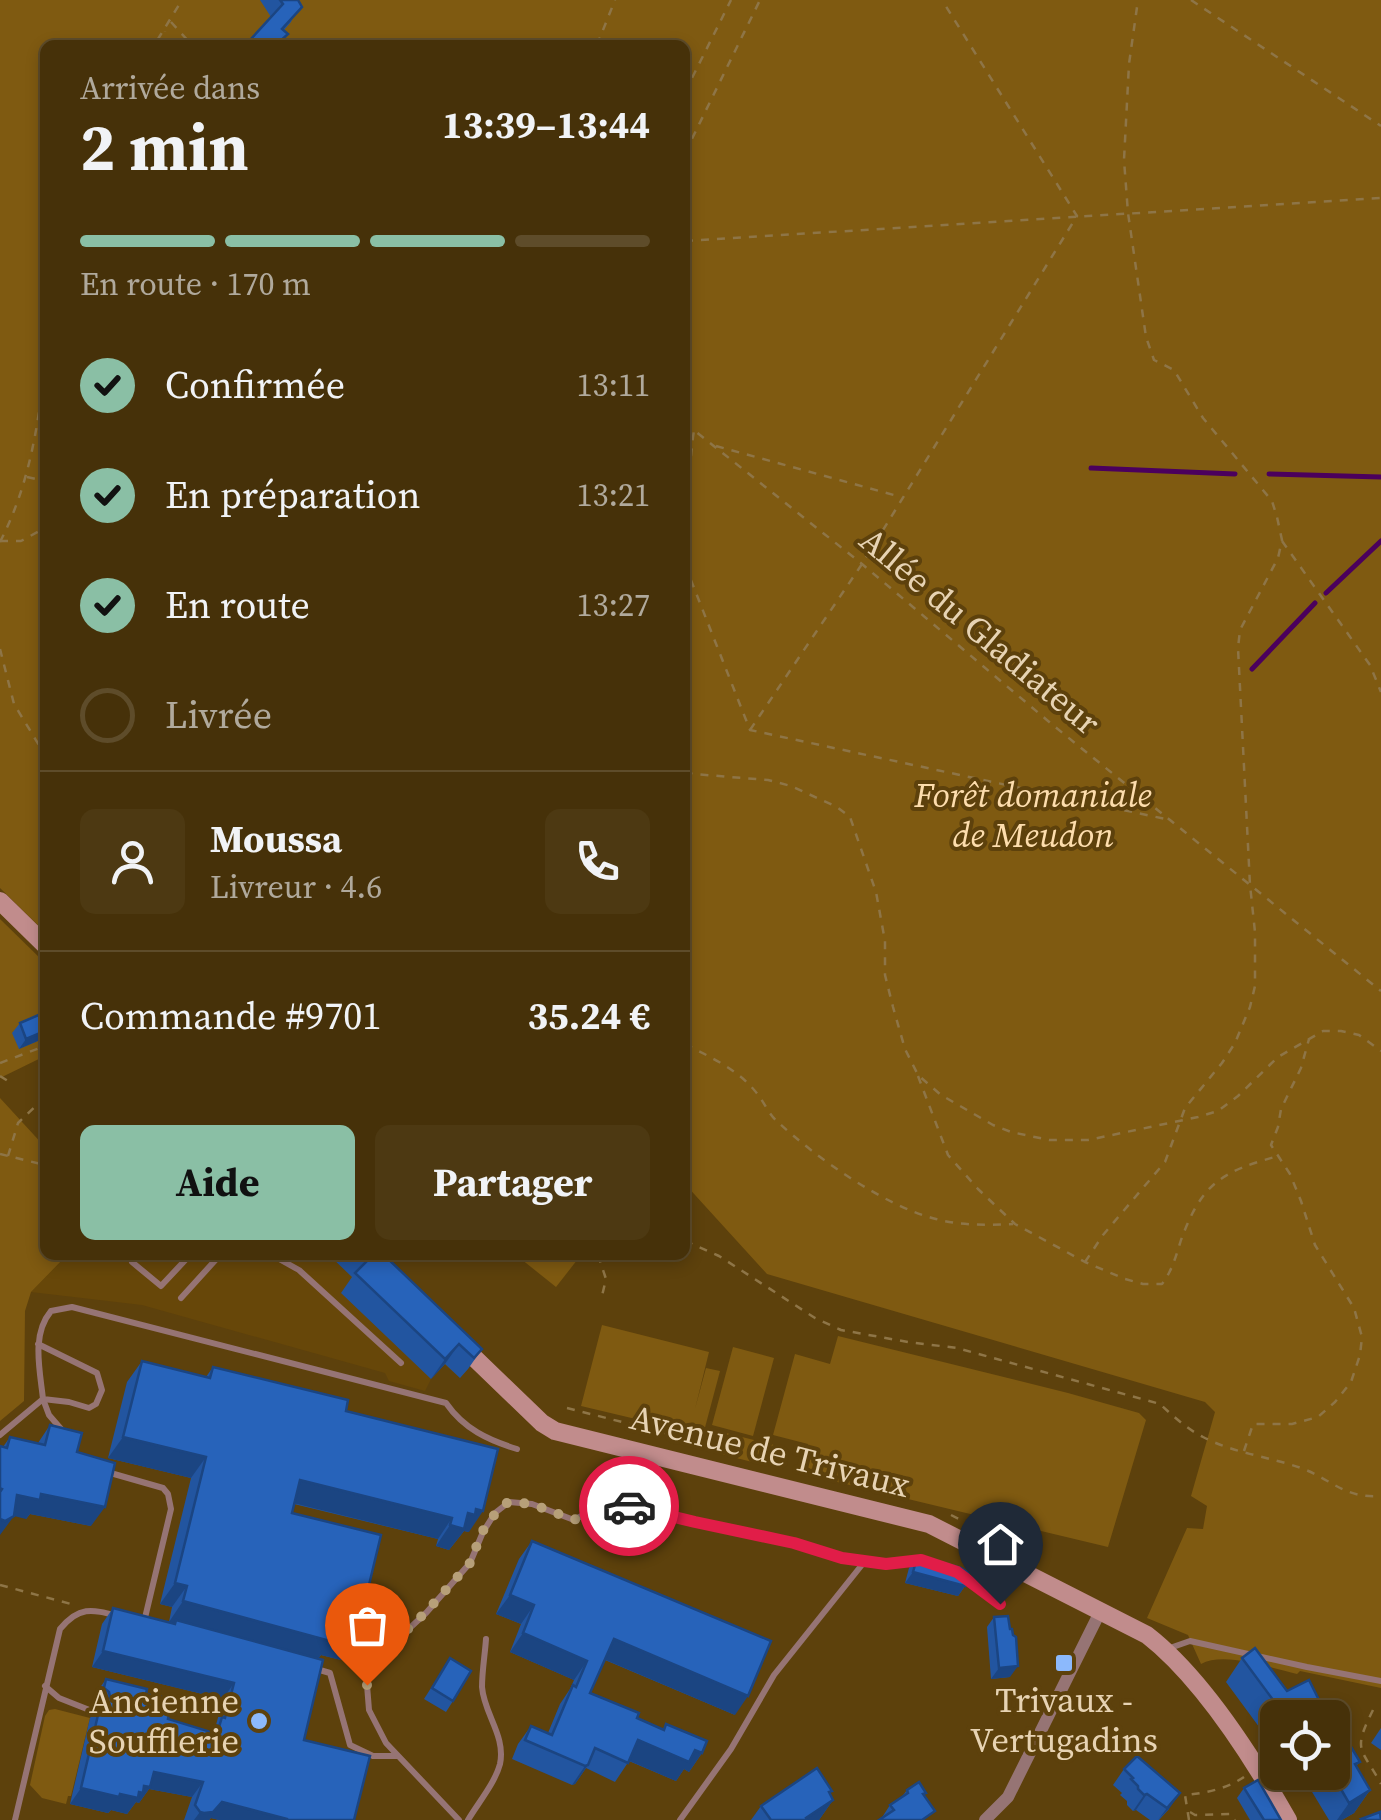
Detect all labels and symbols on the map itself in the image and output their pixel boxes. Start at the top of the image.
street label: Allée du Gladiateur [850,516,1111,746]
park label: Forêt domaniale de Meudon [913,771,1152,859]
street label: Avenue de Trivaux [625,1393,915,1509]
courier [579,1456,679,1556]
pin [958,1502,1043,1605]
pin [325,1583,410,1686]
marker: Trivaux - Vertugadins [1053,1652,1075,1674]
place label: Trivaux - Vertugadins [970,1676,1158,1764]
place label: Ancienne Soufflerie [89,1677,239,1765]
marker: Ancienne Soufflerie [248,1710,270,1732]

